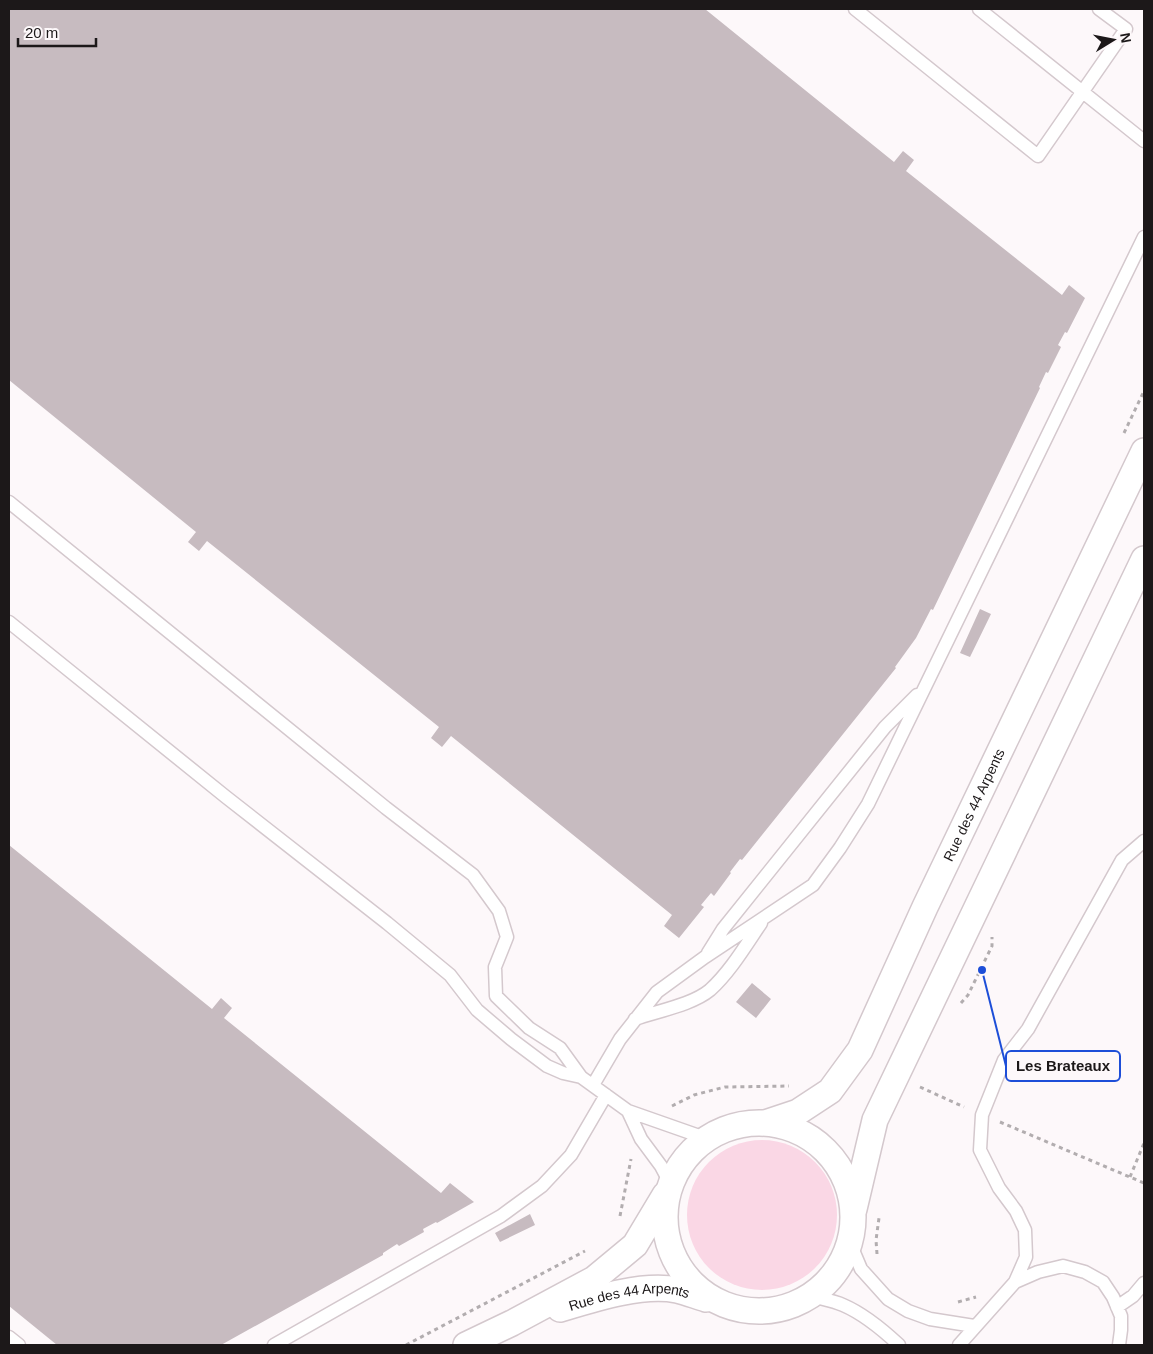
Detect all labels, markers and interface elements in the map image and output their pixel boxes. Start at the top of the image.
scale bar [18,15,95,47]
north arrow [1088,15,1138,65]
text: 20 m [25,24,58,41]
text: N [1117,31,1135,44]
street label: Rue des 44 Arpents [940,746,1008,864]
callout: Les Brateaux [1006,1051,1120,1081]
text: Les Brateaux [1016,1057,1111,1074]
street label: Rue des 44 Arpents [567,1280,692,1314]

